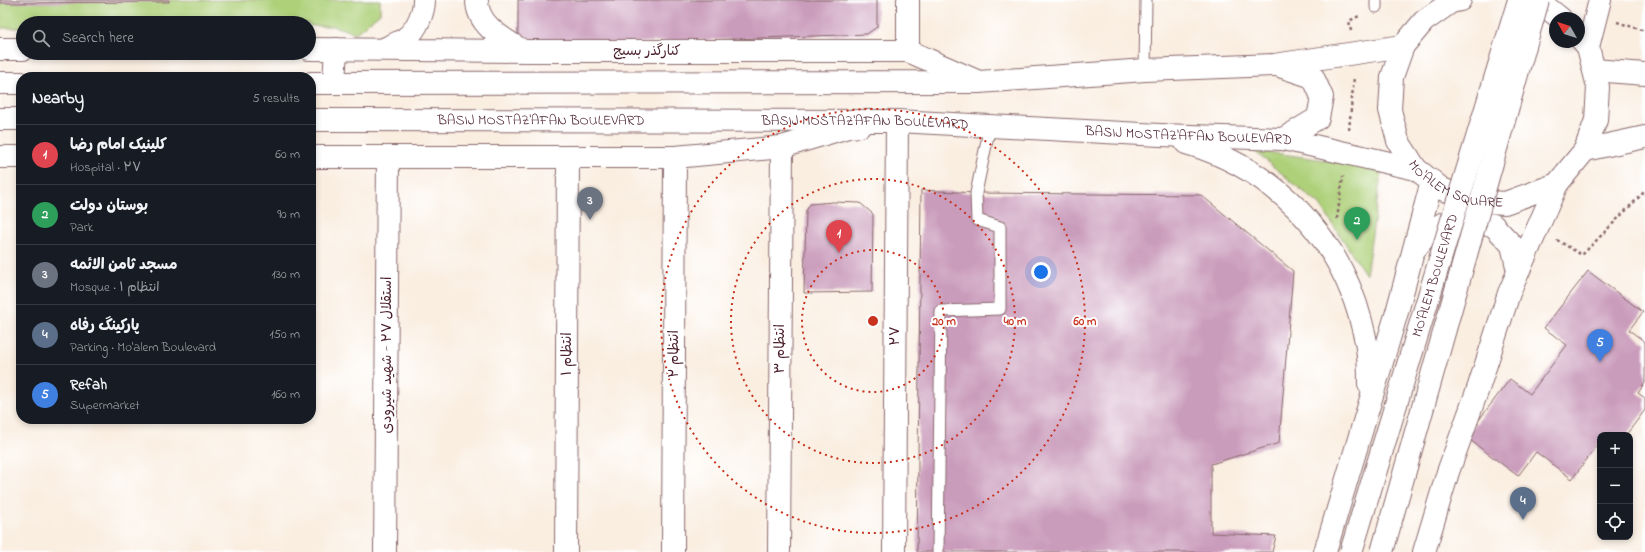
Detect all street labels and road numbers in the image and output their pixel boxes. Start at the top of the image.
street label: کنارگذر بسیج [613,41,681,62]
street label: BASIJ MOSTAZ'AFAN BOULEVARD [436,110,645,131]
street label: BASIJ MOSTAZ'AFAN BOULEVARD [760,110,969,135]
street label: BASIJ MOSTAZ'AFAN BOULEVARD [1084,120,1294,151]
street label: MO'ALEM SQUARE [1402,156,1504,213]
street label: MO'ALEM BOULEVARD [1406,211,1464,340]
street label: استقلال ۲۷ - شهید شیرودی [377,277,398,433]
street label: انتظام ۳ [770,324,791,374]
street label: ۲۷ [885,326,906,346]
street label: انتظام ۲ [664,330,685,378]
street label: انتظام ۱ [557,332,578,376]

